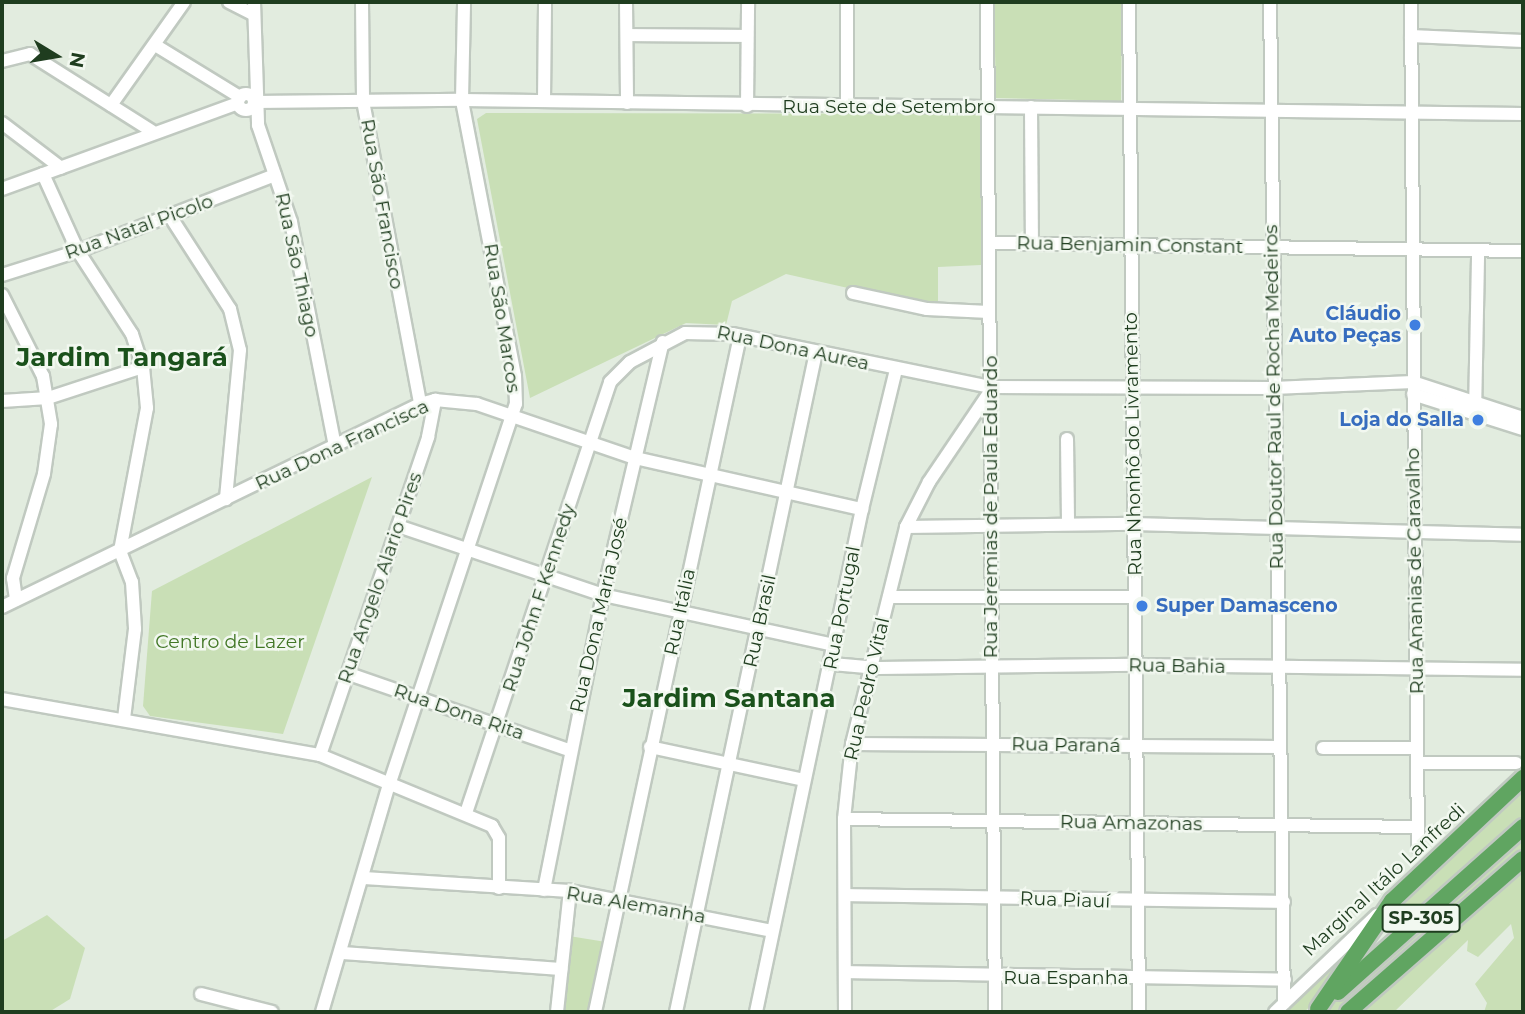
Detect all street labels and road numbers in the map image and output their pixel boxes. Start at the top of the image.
street label: Rua Sete de Setembro [782,96,996,118]
street label: Rua São Francisco [356,117,408,291]
street label: Rua Natal Picolo [62,190,216,264]
street label: Rua São Thiago [271,191,323,339]
street label: Rua Doutor Raul de Rocha Medeiros [1260,224,1288,570]
street label: Rua Benjamin Constant [1016,232,1244,258]
street label: Rua São Marcos [479,242,525,394]
street label: Rua Nhonhô do Livramento [1119,312,1147,576]
street label: Rua Dona Aurea [715,321,871,375]
street label: Rua Jeremias de Paula Eduardo [980,356,1002,658]
street label: Rua Dona Francisca [252,395,432,495]
street label: Rua Ananias de Caravalho [1401,448,1429,694]
street label: Rua Angelo Alario Pires [333,469,427,687]
street label: Rua John F Kennedy [498,501,580,695]
street label: Rua Dona Maria José [565,515,633,715]
street label: Rua Portugal [819,544,865,672]
street label: Rua Itália [660,566,700,658]
street label: Rua Brasil [739,572,781,670]
street label: Rua Pedro Vital [839,615,895,763]
street label: Rua Bahia [1128,654,1226,678]
street label: Rua Dona Rita [391,679,527,745]
street label: Rua Paraná [1011,733,1121,757]
street label: Marginal Itálo Lanfredi [1298,799,1470,961]
street label: Rua Amazonas [1060,810,1202,836]
street label: Rua Alemanha [565,882,707,928]
street label: Rua Piauí [1019,887,1111,913]
road number: SP-305 [1381,903,1461,932]
street label: Rua Espanha [1003,967,1129,989]

